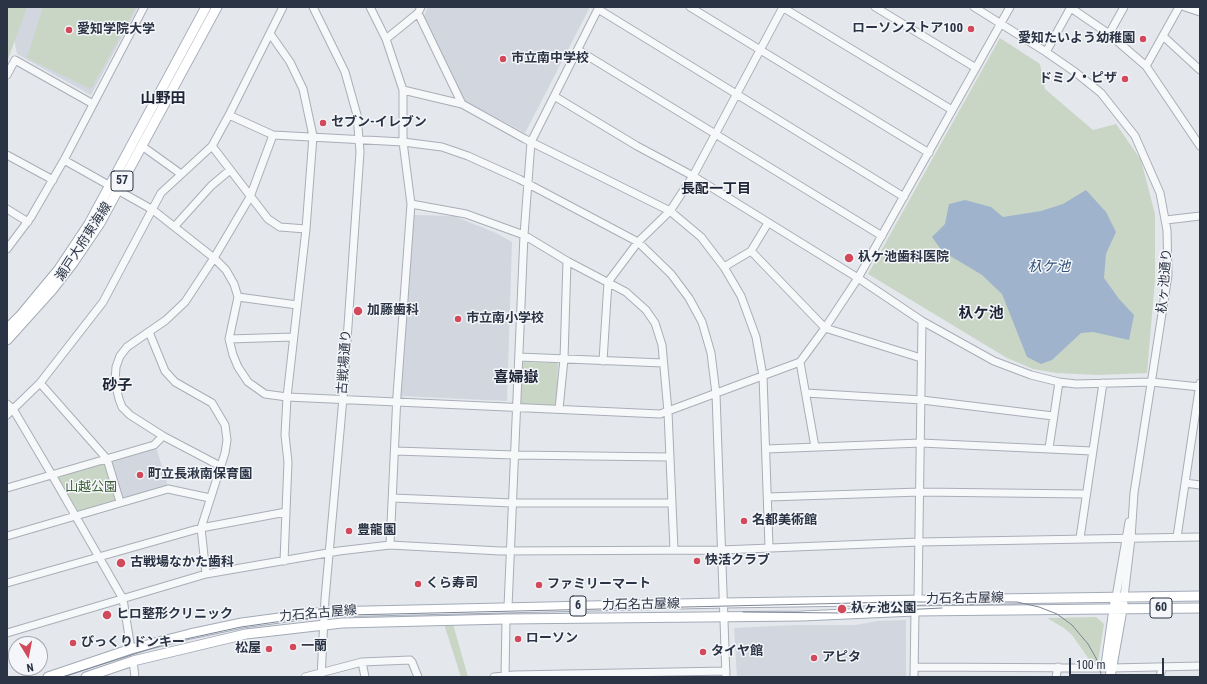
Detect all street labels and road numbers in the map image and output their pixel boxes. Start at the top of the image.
road number: 57 [111,171,133,191]
street label: 瀬戸大府東海線 [53,200,115,284]
street label: 杁ヶ池通り [1154,248,1176,314]
street label: 古戦場通り [335,329,355,395]
street label: 力石名古屋線 [926,591,1004,607]
road number: 6 [570,596,586,616]
street label: 力石名古屋線 [602,597,680,613]
road number: 60 [1150,598,1172,618]
street label: 力石名古屋線 [278,603,358,625]

